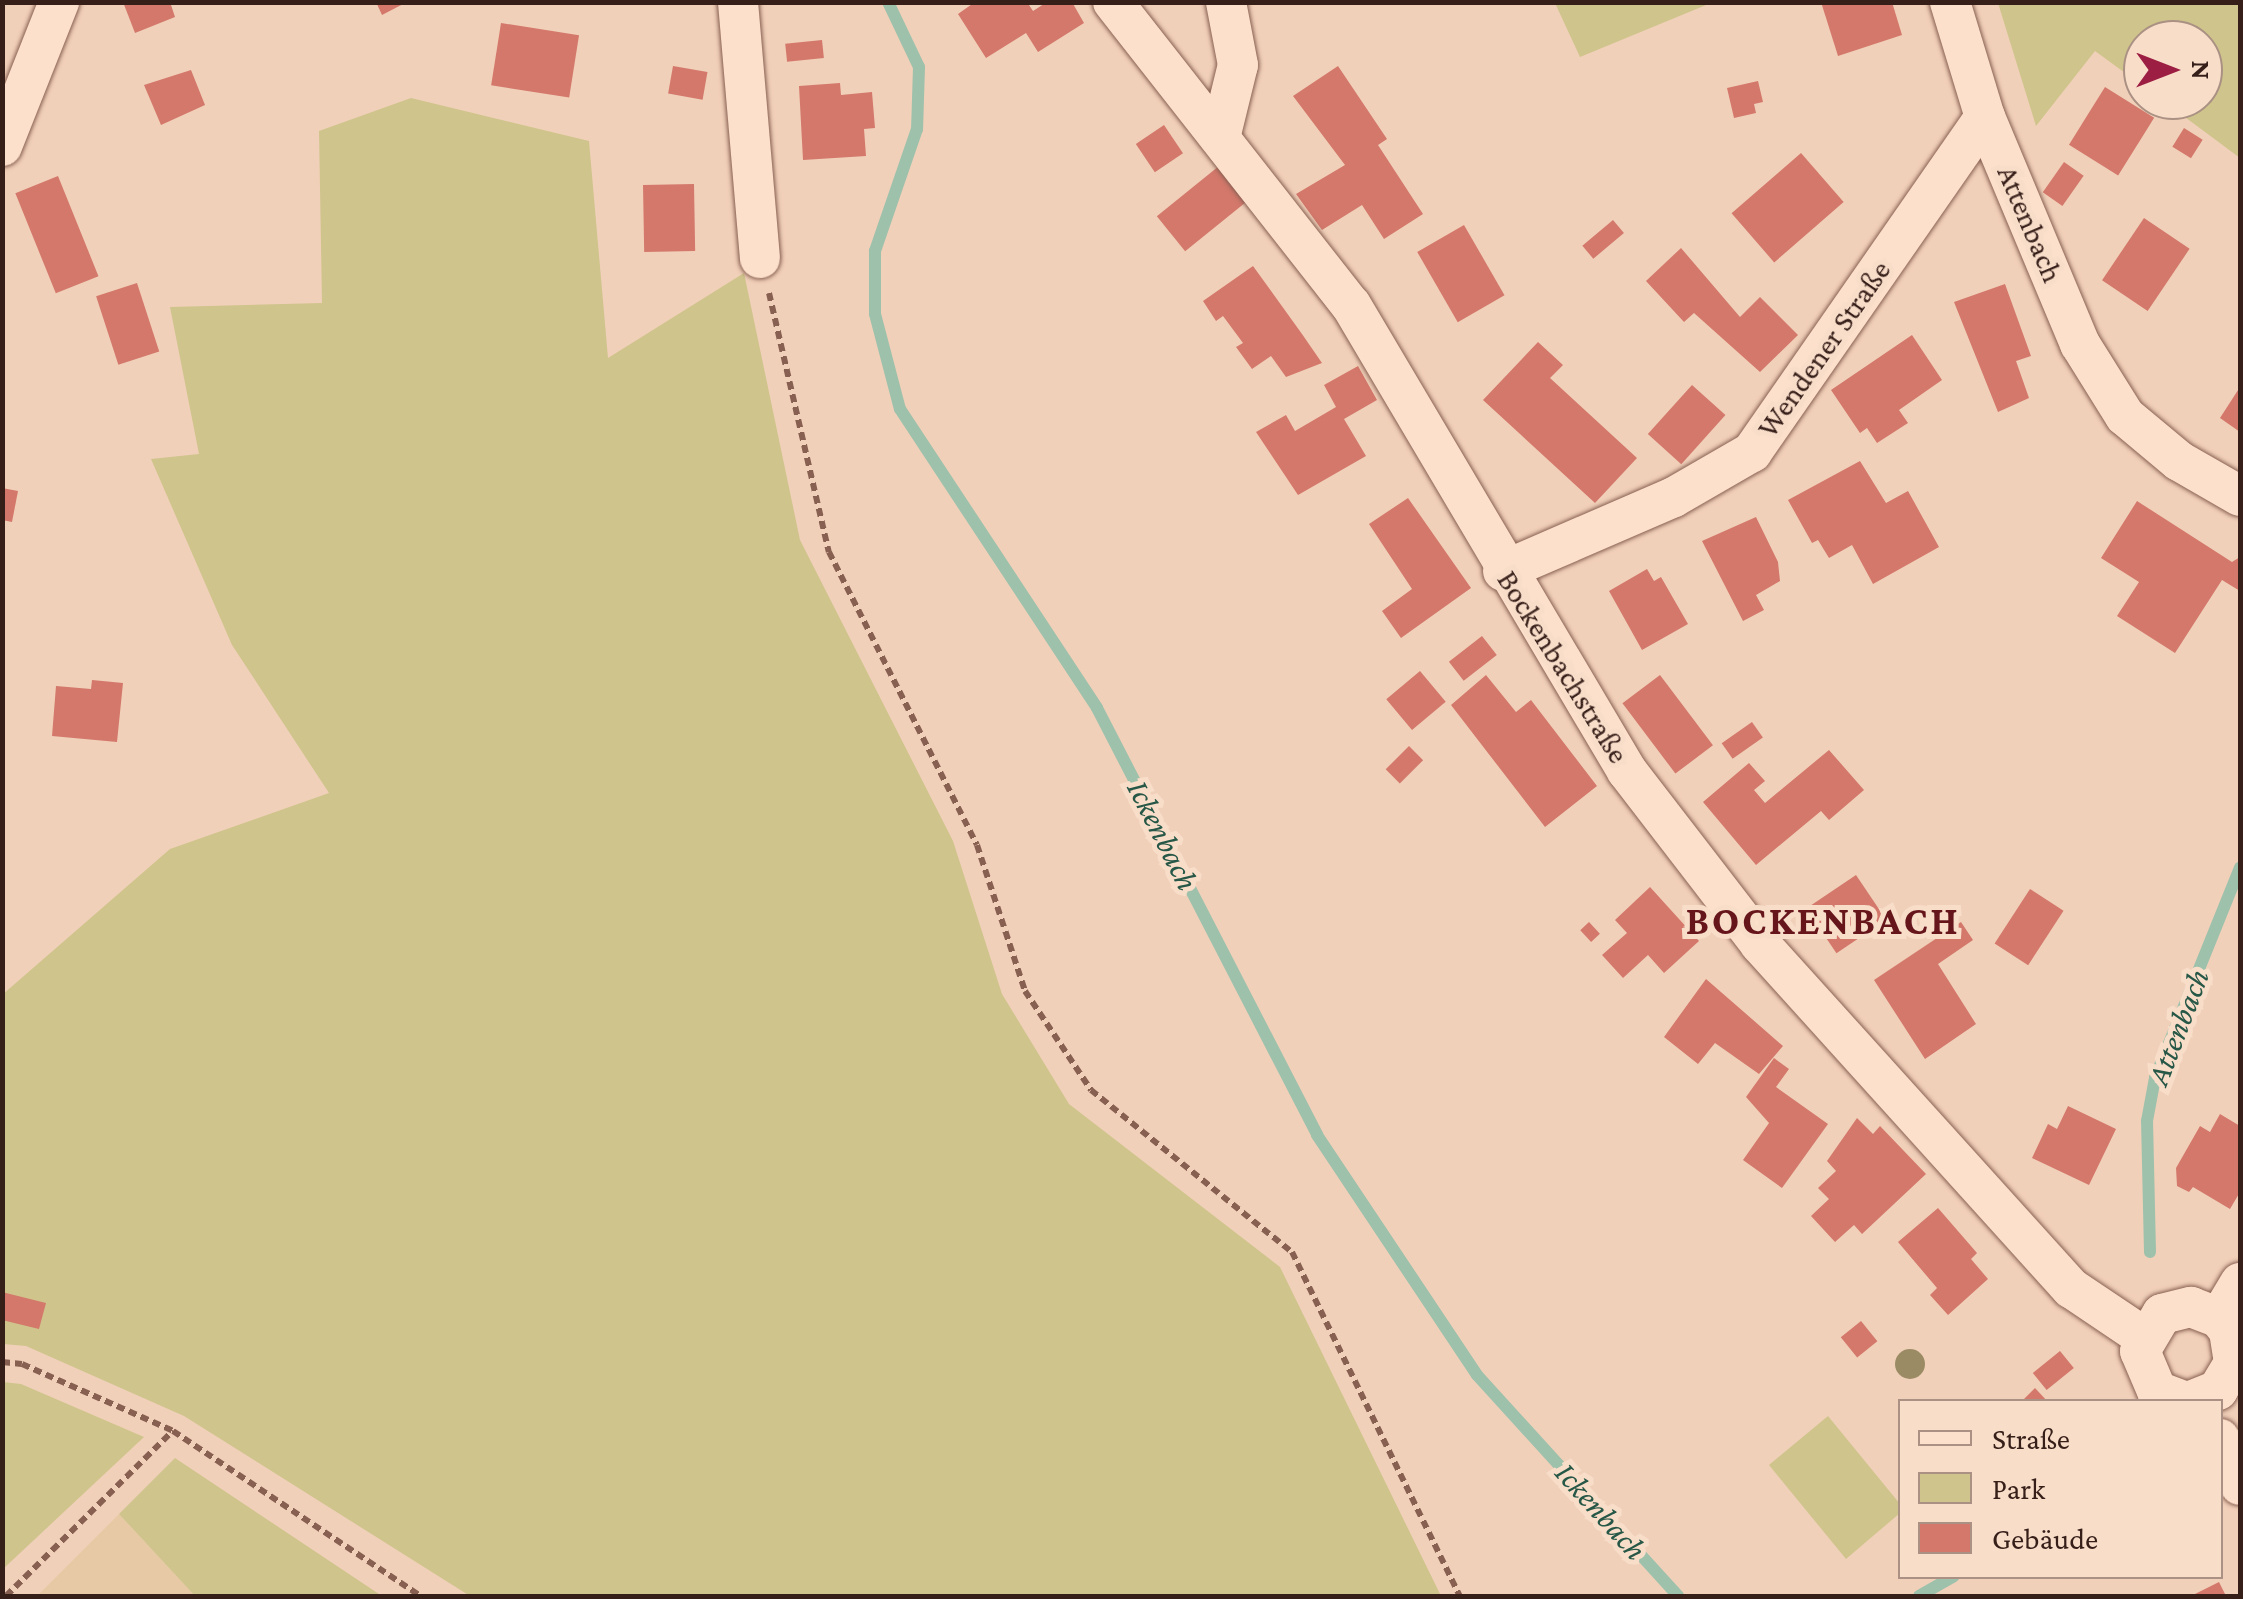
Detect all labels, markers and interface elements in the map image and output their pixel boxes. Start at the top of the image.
north arrow [2123,20,2223,120]
text: N [2186,60,2217,80]
street label: Attenbach [1989,160,2071,288]
street label: Wendener Straße [1750,254,1898,444]
street label: Bockenbachstraße [1489,564,1637,770]
water label: Ickenbach [1119,773,1207,897]
district label: BOCKENBACH [1686,897,1960,945]
water label: Attenbach [2138,964,2218,1090]
legend [1898,1399,2223,1579]
text: Straße [1992,1422,2070,1455]
water label: Ickenbach [1547,1454,1655,1568]
text: Park [1992,1472,2045,1505]
text: Gebäude [1992,1522,2098,1555]

